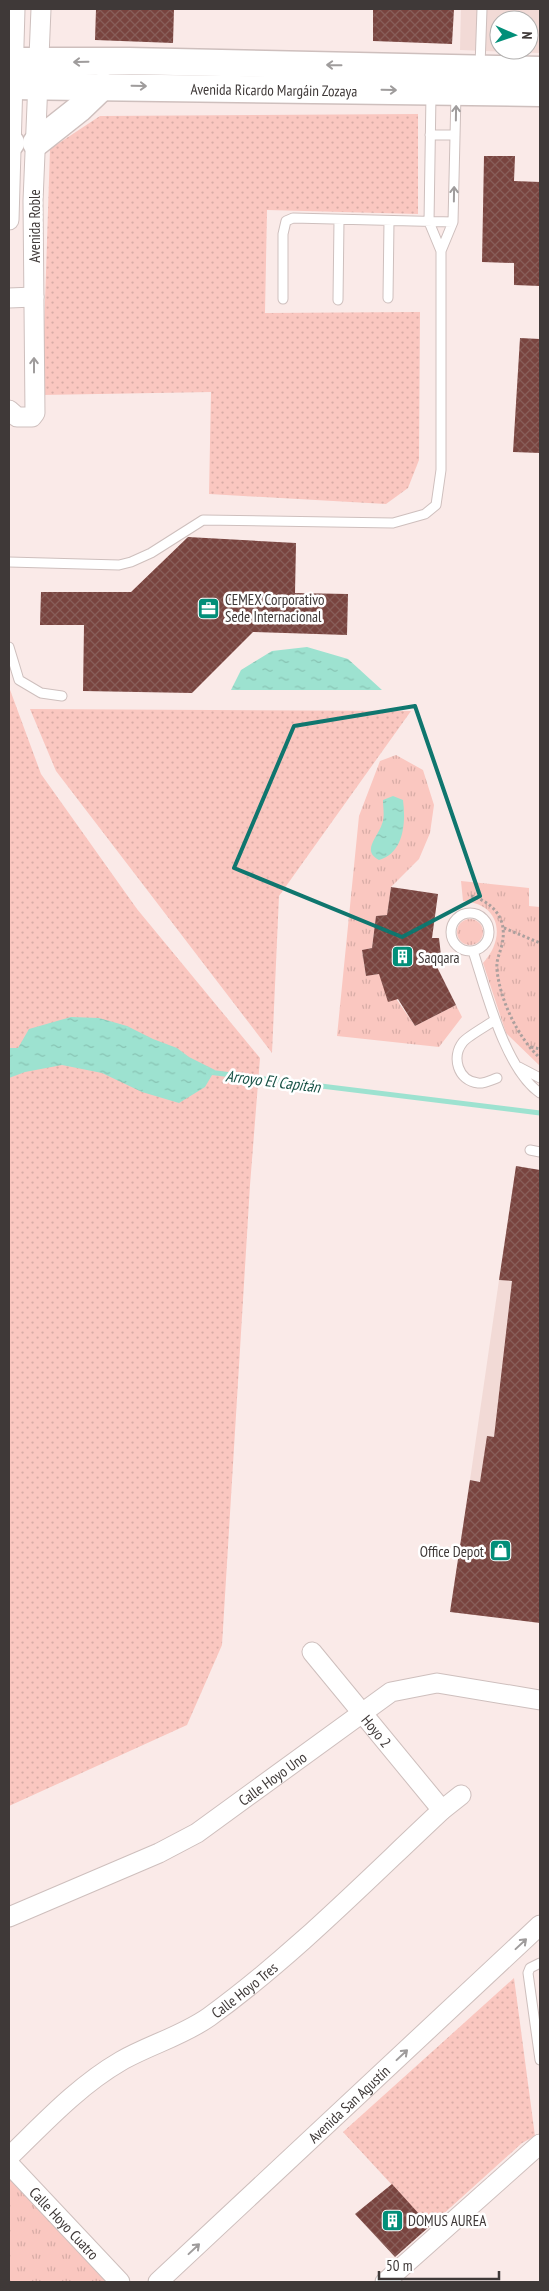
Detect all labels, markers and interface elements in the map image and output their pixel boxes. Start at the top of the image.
north arrow [489,10,539,60]
text: N [518,31,536,40]
one-way arrow [73,57,89,67]
one-way arrow [326,61,342,70]
street label: Avenida Ricardo Margáin Zozaya [190,79,357,100]
one-way arrow [131,82,147,91]
one-way arrow [380,85,397,95]
one-way arrow [451,105,460,121]
one-way arrow [449,186,458,202]
street label: Avenida Roble [25,189,44,263]
one-way arrow [30,357,39,373]
place label: CEMEX Corporativo Sede Internacional [225,590,324,626]
office icon: CEMEX Corporativo Sede Internacional [197,596,221,620]
building icon: Saqqara [390,945,414,969]
place label: Saqqara [418,948,460,967]
water label: Arroyo El Capitán [225,1065,322,1097]
shop icon: Office Depot [488,1539,512,1563]
place label: Office Depot [420,1542,484,1561]
street label: Hoyo 2 [358,1711,396,1751]
street label: Calle Hoyo Uno [234,1747,310,1809]
one-way arrow [514,1938,527,1950]
street label: Calle Hoyo Tres [207,1958,281,2022]
one-way arrow [395,2049,408,2061]
street label: Avenida San Agustín [304,2061,394,2147]
street label: Calle Hoyo Cuatro [26,2183,103,2263]
building icon: DOMUS AUREA [380,2208,404,2232]
place label: DOMUS AUREA [408,2211,487,2230]
one-way arrow [187,2243,200,2255]
scale bar [379,2248,499,2280]
text: 50 m [386,2256,412,2275]

